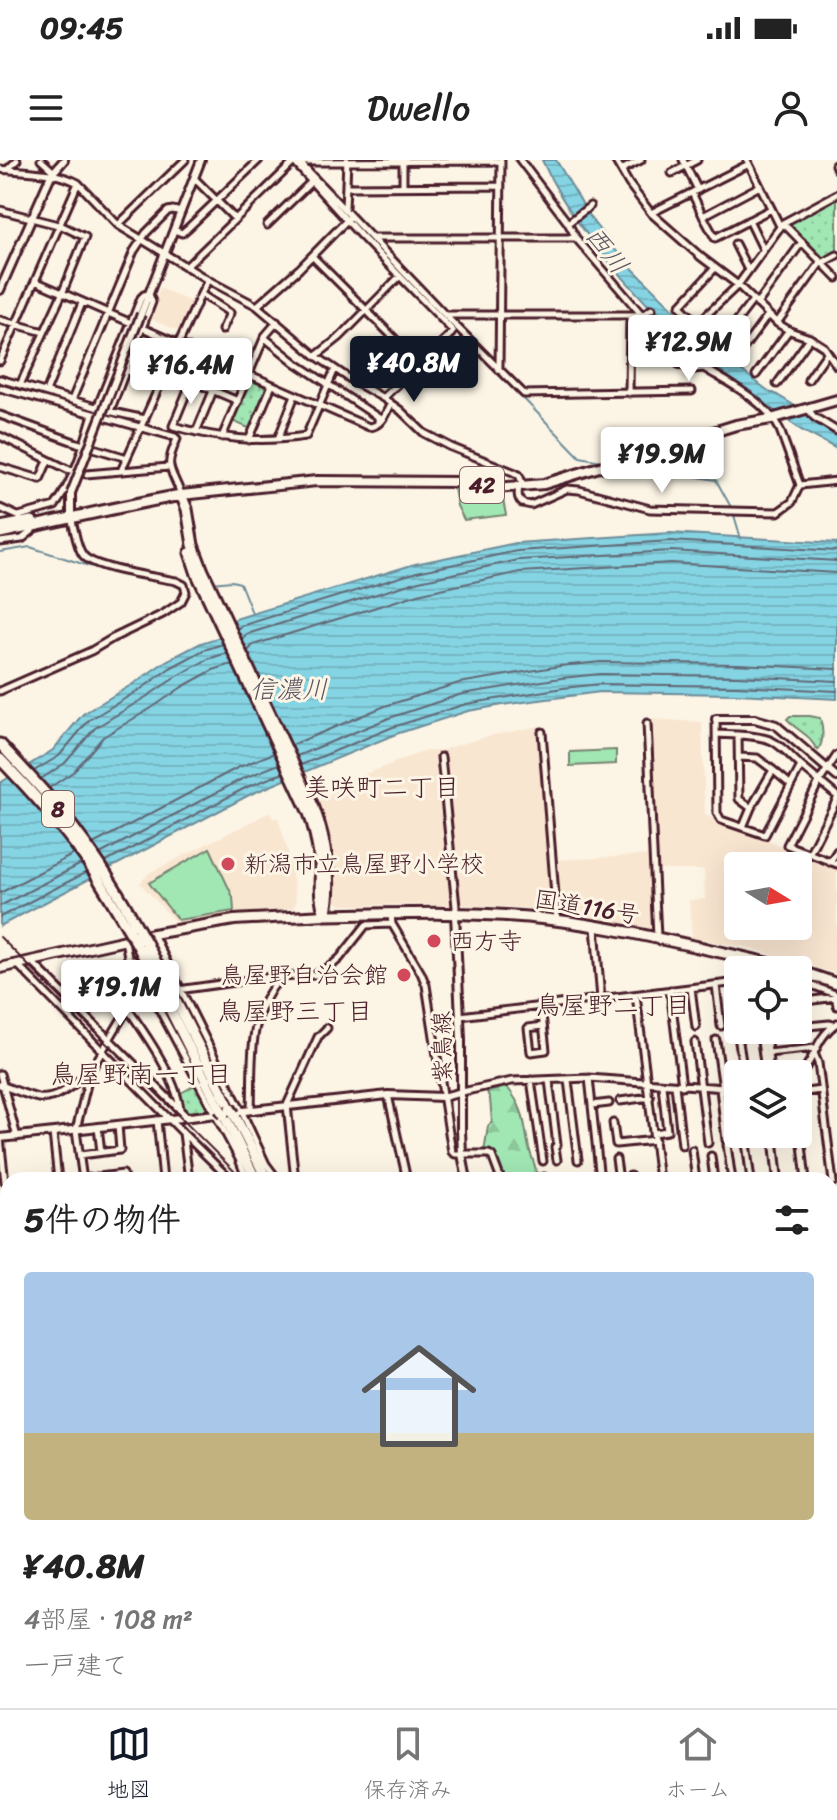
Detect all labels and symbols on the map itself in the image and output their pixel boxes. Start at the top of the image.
water label: 西川 [573,215,641,285]
pin: ¥12.9M [624,315,754,383]
pin: ¥40.8M [349,336,479,404]
pin: ¥16.4M [126,338,256,406]
pin: ¥19.9M [597,427,727,495]
road number: 42 [460,467,504,503]
water label: 信濃川 [250,666,328,712]
district label: 美咲町二丁目 [304,764,460,810]
road number: 8 [42,791,74,827]
place label: 新潟市立鳥屋野小学校 [244,843,484,885]
north arrow [724,852,812,940]
marker: 新潟市立鳥屋野小学校 [219,855,237,873]
street label: 国道116号 [531,878,643,936]
place label: 西方寺 [450,920,522,962]
marker: 西方寺 [425,932,443,950]
place label: 鳥屋野自治会館 [220,954,388,996]
pin: ¥19.1M [55,960,185,1028]
marker: 鳥屋野自治会館 [395,966,413,984]
district label: 鳥屋野二丁目 [535,982,691,1028]
district label: 鳥屋野三丁目 [217,988,373,1034]
street label: 紫鳥線 [420,1011,464,1083]
district label: 鳥屋野南一丁目 [50,1051,232,1097]

